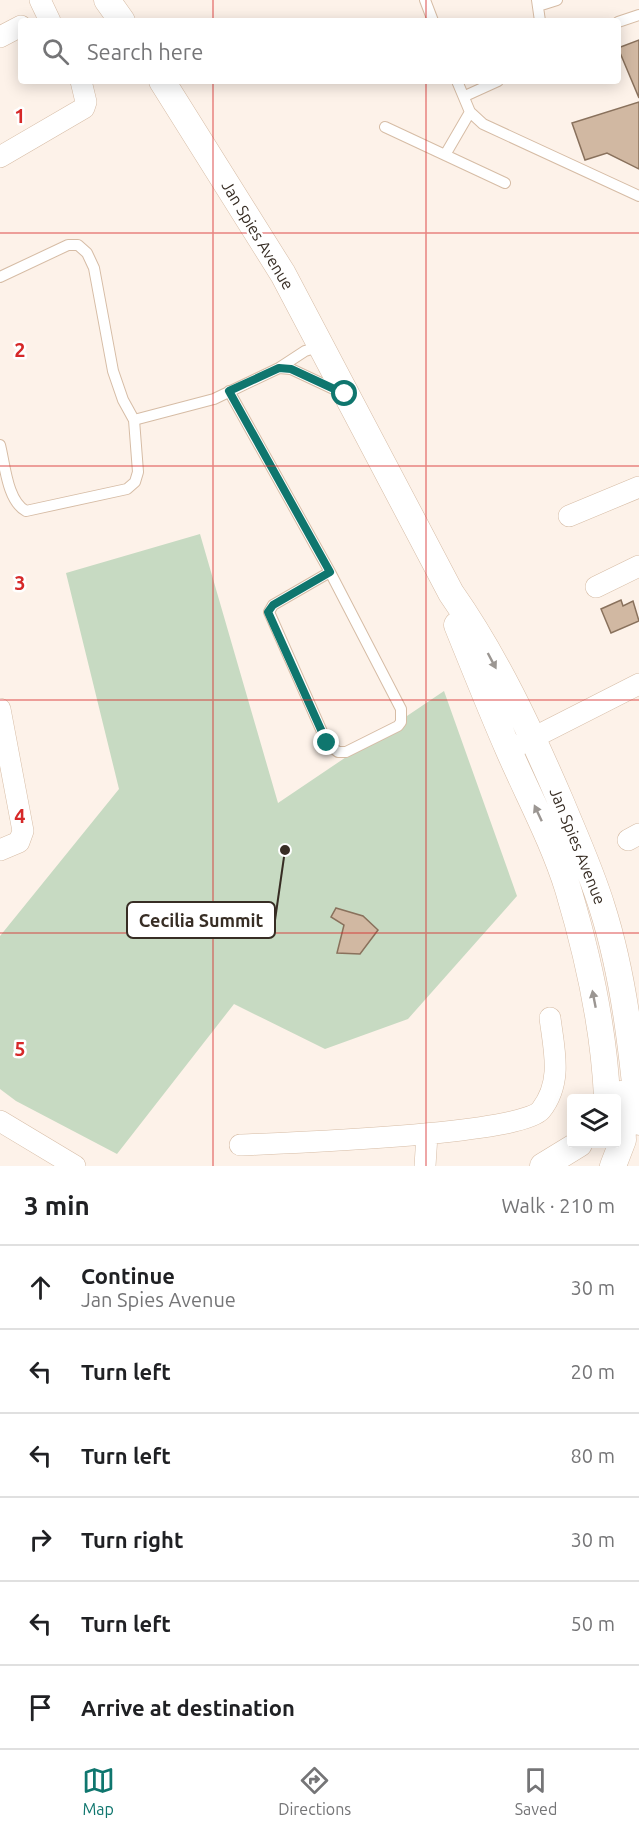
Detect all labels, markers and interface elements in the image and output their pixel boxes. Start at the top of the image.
search box [18,18,621,84]
icon: search [39,35,72,68]
text: Search here [87,39,203,64]
text: 1 [14,104,26,127]
street label: Jan Spies Avenue [218,177,298,293]
text: 2 [14,338,26,361]
route start [331,380,357,406]
text: 3 [14,571,26,594]
one-way arrow [487,652,497,669]
route end [313,729,339,755]
street label: Jan Spies Avenue [546,785,610,907]
text: 4 [14,804,26,827]
one-way arrow [533,804,542,821]
callout: Cecilia Summit [127,902,275,938]
text: Cecilia Summit [139,910,264,930]
one-way arrow [589,989,598,1008]
text: 5 [14,1037,26,1060]
map controls [567,1094,621,1148]
button: layers [567,1094,621,1148]
text: 3 min [24,1191,90,1220]
text: Walk · 210 m [502,1194,615,1217]
text: Continue [81,1263,175,1288]
icon: ahead [24,1271,57,1304]
text: 30 m [571,1276,615,1299]
text: Jan Spies Avenue [81,1288,236,1311]
icon: left [24,1355,57,1388]
text: Turn left [81,1359,171,1384]
text: 20 m [571,1360,615,1383]
icon: left [24,1439,57,1472]
text: Turn left [81,1443,171,1468]
text: 80 m [571,1444,615,1467]
icon: right [24,1523,57,1556]
text: Turn right [81,1527,183,1552]
text: 30 m [571,1528,615,1551]
icon: left [24,1607,57,1640]
text: Turn left [81,1611,171,1636]
text: 50 m [571,1612,615,1635]
icon: arrive [24,1691,57,1724]
text: Arrive at destination [81,1695,295,1720]
tab: Map [82,1764,115,1818]
tab: Directions [278,1764,351,1818]
tab: Saved [515,1764,557,1818]

